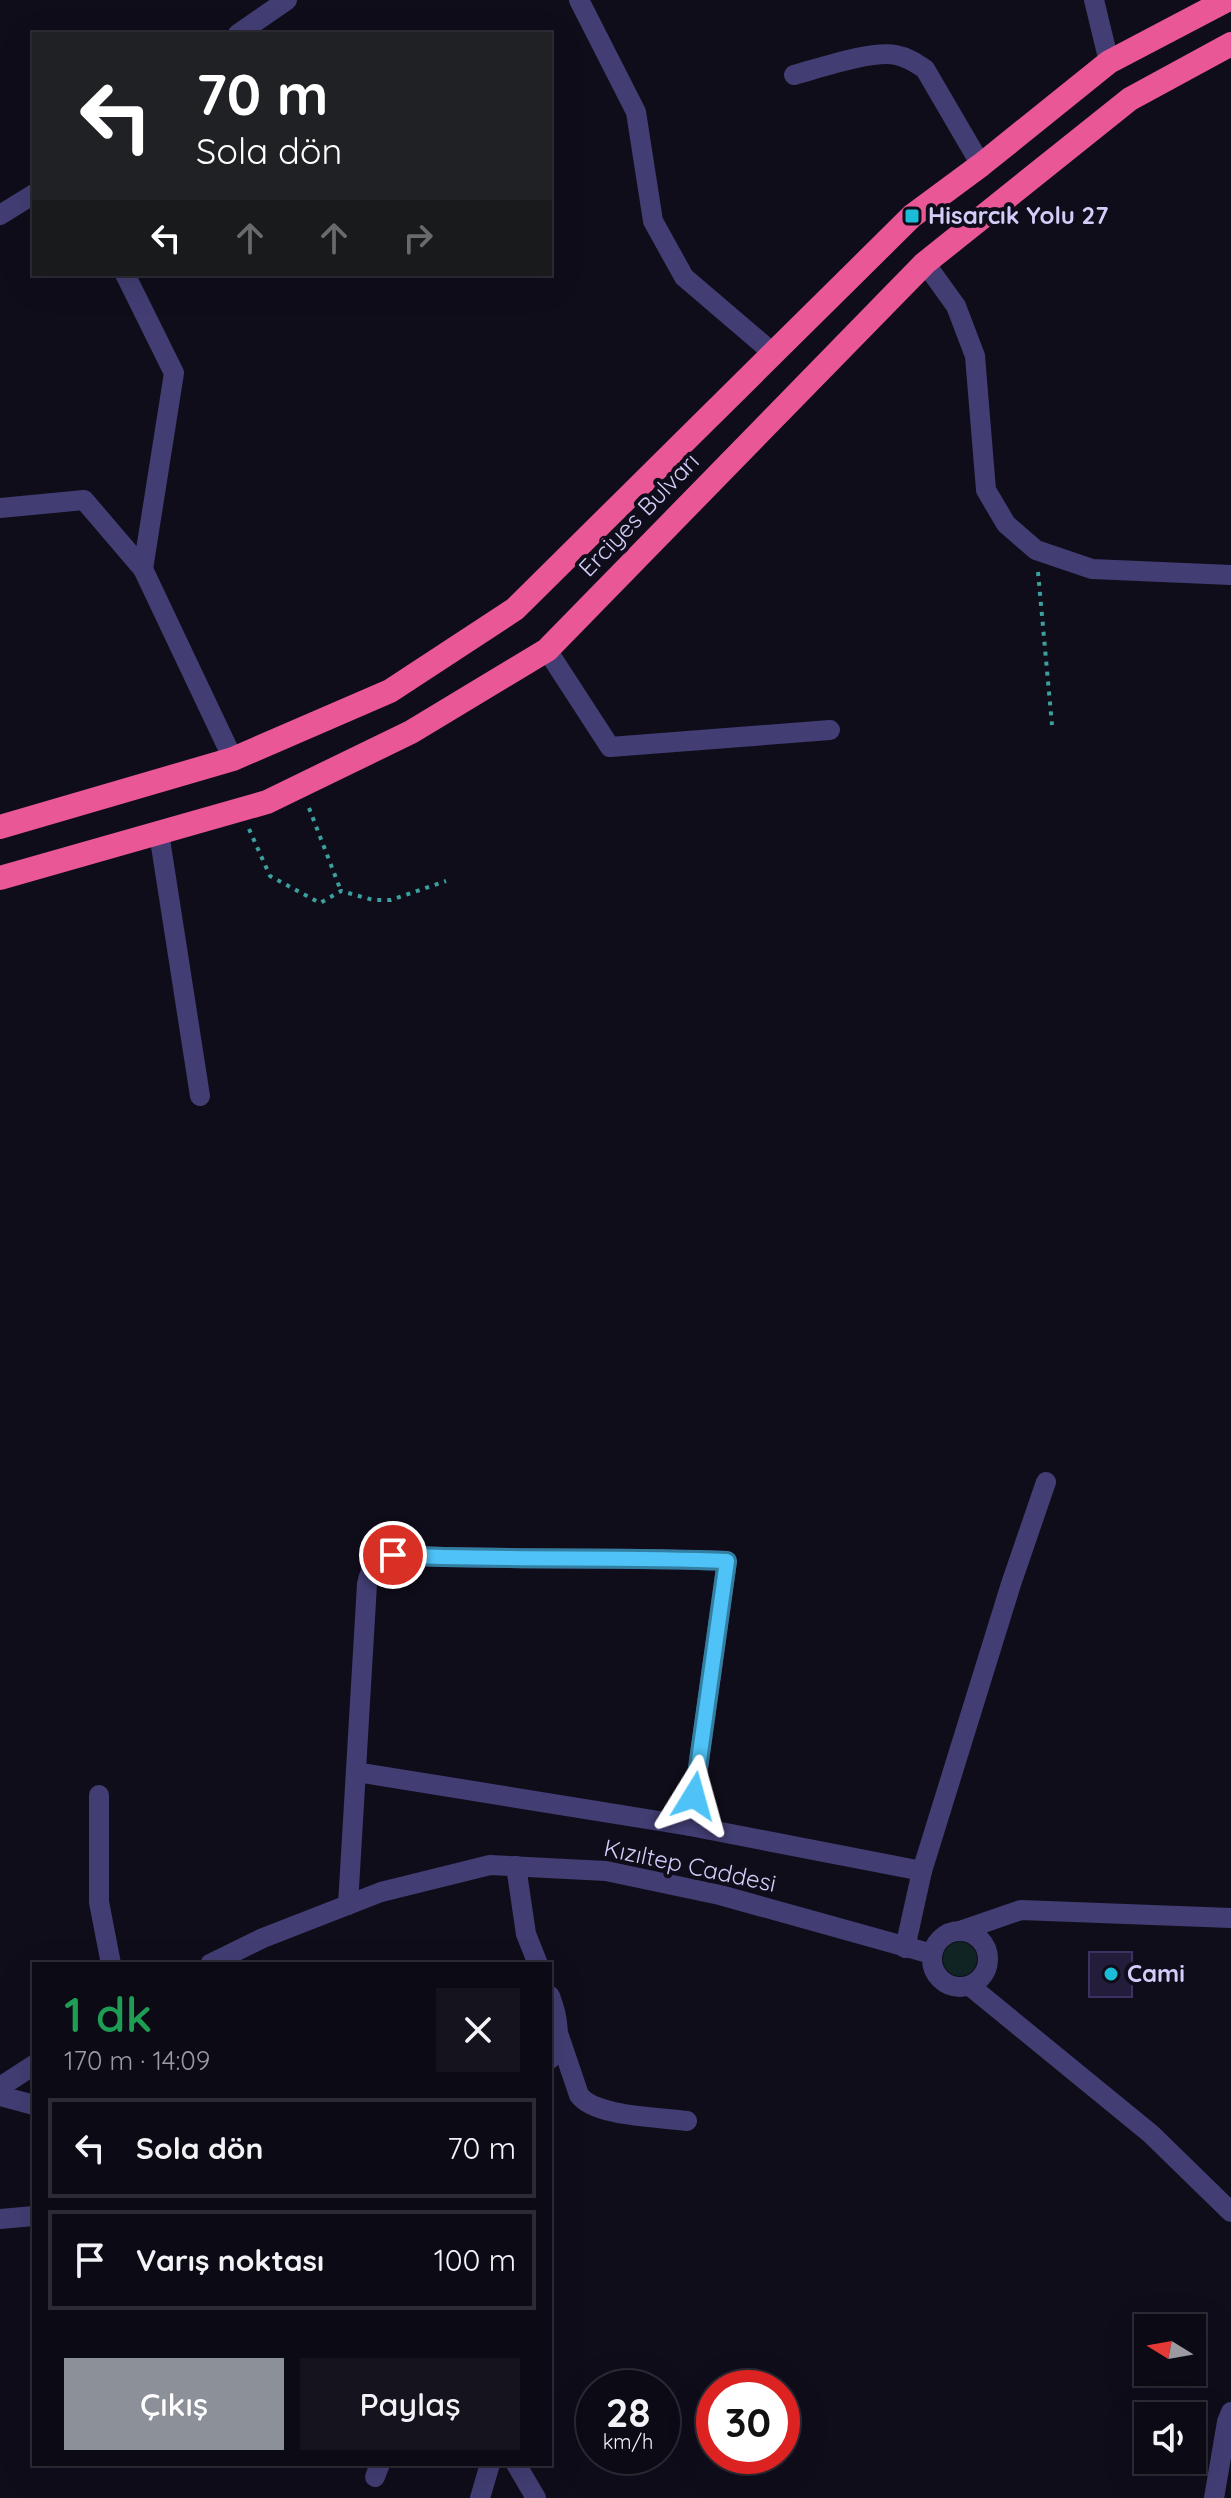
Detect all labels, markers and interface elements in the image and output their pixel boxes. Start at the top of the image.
text: 70 m [196,59,328,129]
icon: left [64,64,168,168]
text: Sola dön [196,128,342,173]
place label: Hisarcık Yolu 27 [928,200,1108,230]
marker: Hisarcık Yolu 27 [903,207,921,225]
icon: left [144,216,188,260]
icon: ahead [228,216,272,260]
icon: ahead [312,216,356,260]
icon: right [396,216,440,260]
street label: Erciyes Bulvarı [572,446,705,582]
pin [359,1521,427,1589]
icon: arrive [371,1533,415,1577]
position arrow [652,1754,736,1838]
street label: Kızıltep Caddesi [601,1832,779,1898]
place label: Cami [1127,1958,1185,1988]
marker: Cami [1102,1965,1120,1983]
text: 1 dk [64,1984,152,2044]
button: close [436,1988,520,2072]
text: 170 m · 14:09 [64,2044,210,2077]
icon: left [68,2126,112,2170]
text: Sola dön [136,2129,263,2167]
text: 70 m [447,2129,516,2167]
icon: arrive [68,2238,112,2282]
text: Varış noktası [136,2241,324,2279]
text: 100 m [434,2241,516,2279]
north arrow [1134,2314,1206,2386]
map controls [1134,2314,1206,2474]
button: Çıkış [64,2358,284,2450]
button: Paylaş [300,2358,520,2450]
speed limit sign: 30 [696,2370,800,2474]
text: 28 [606,2387,650,2437]
button: sound [1134,2402,1206,2474]
text: km/h [603,2429,653,2454]

